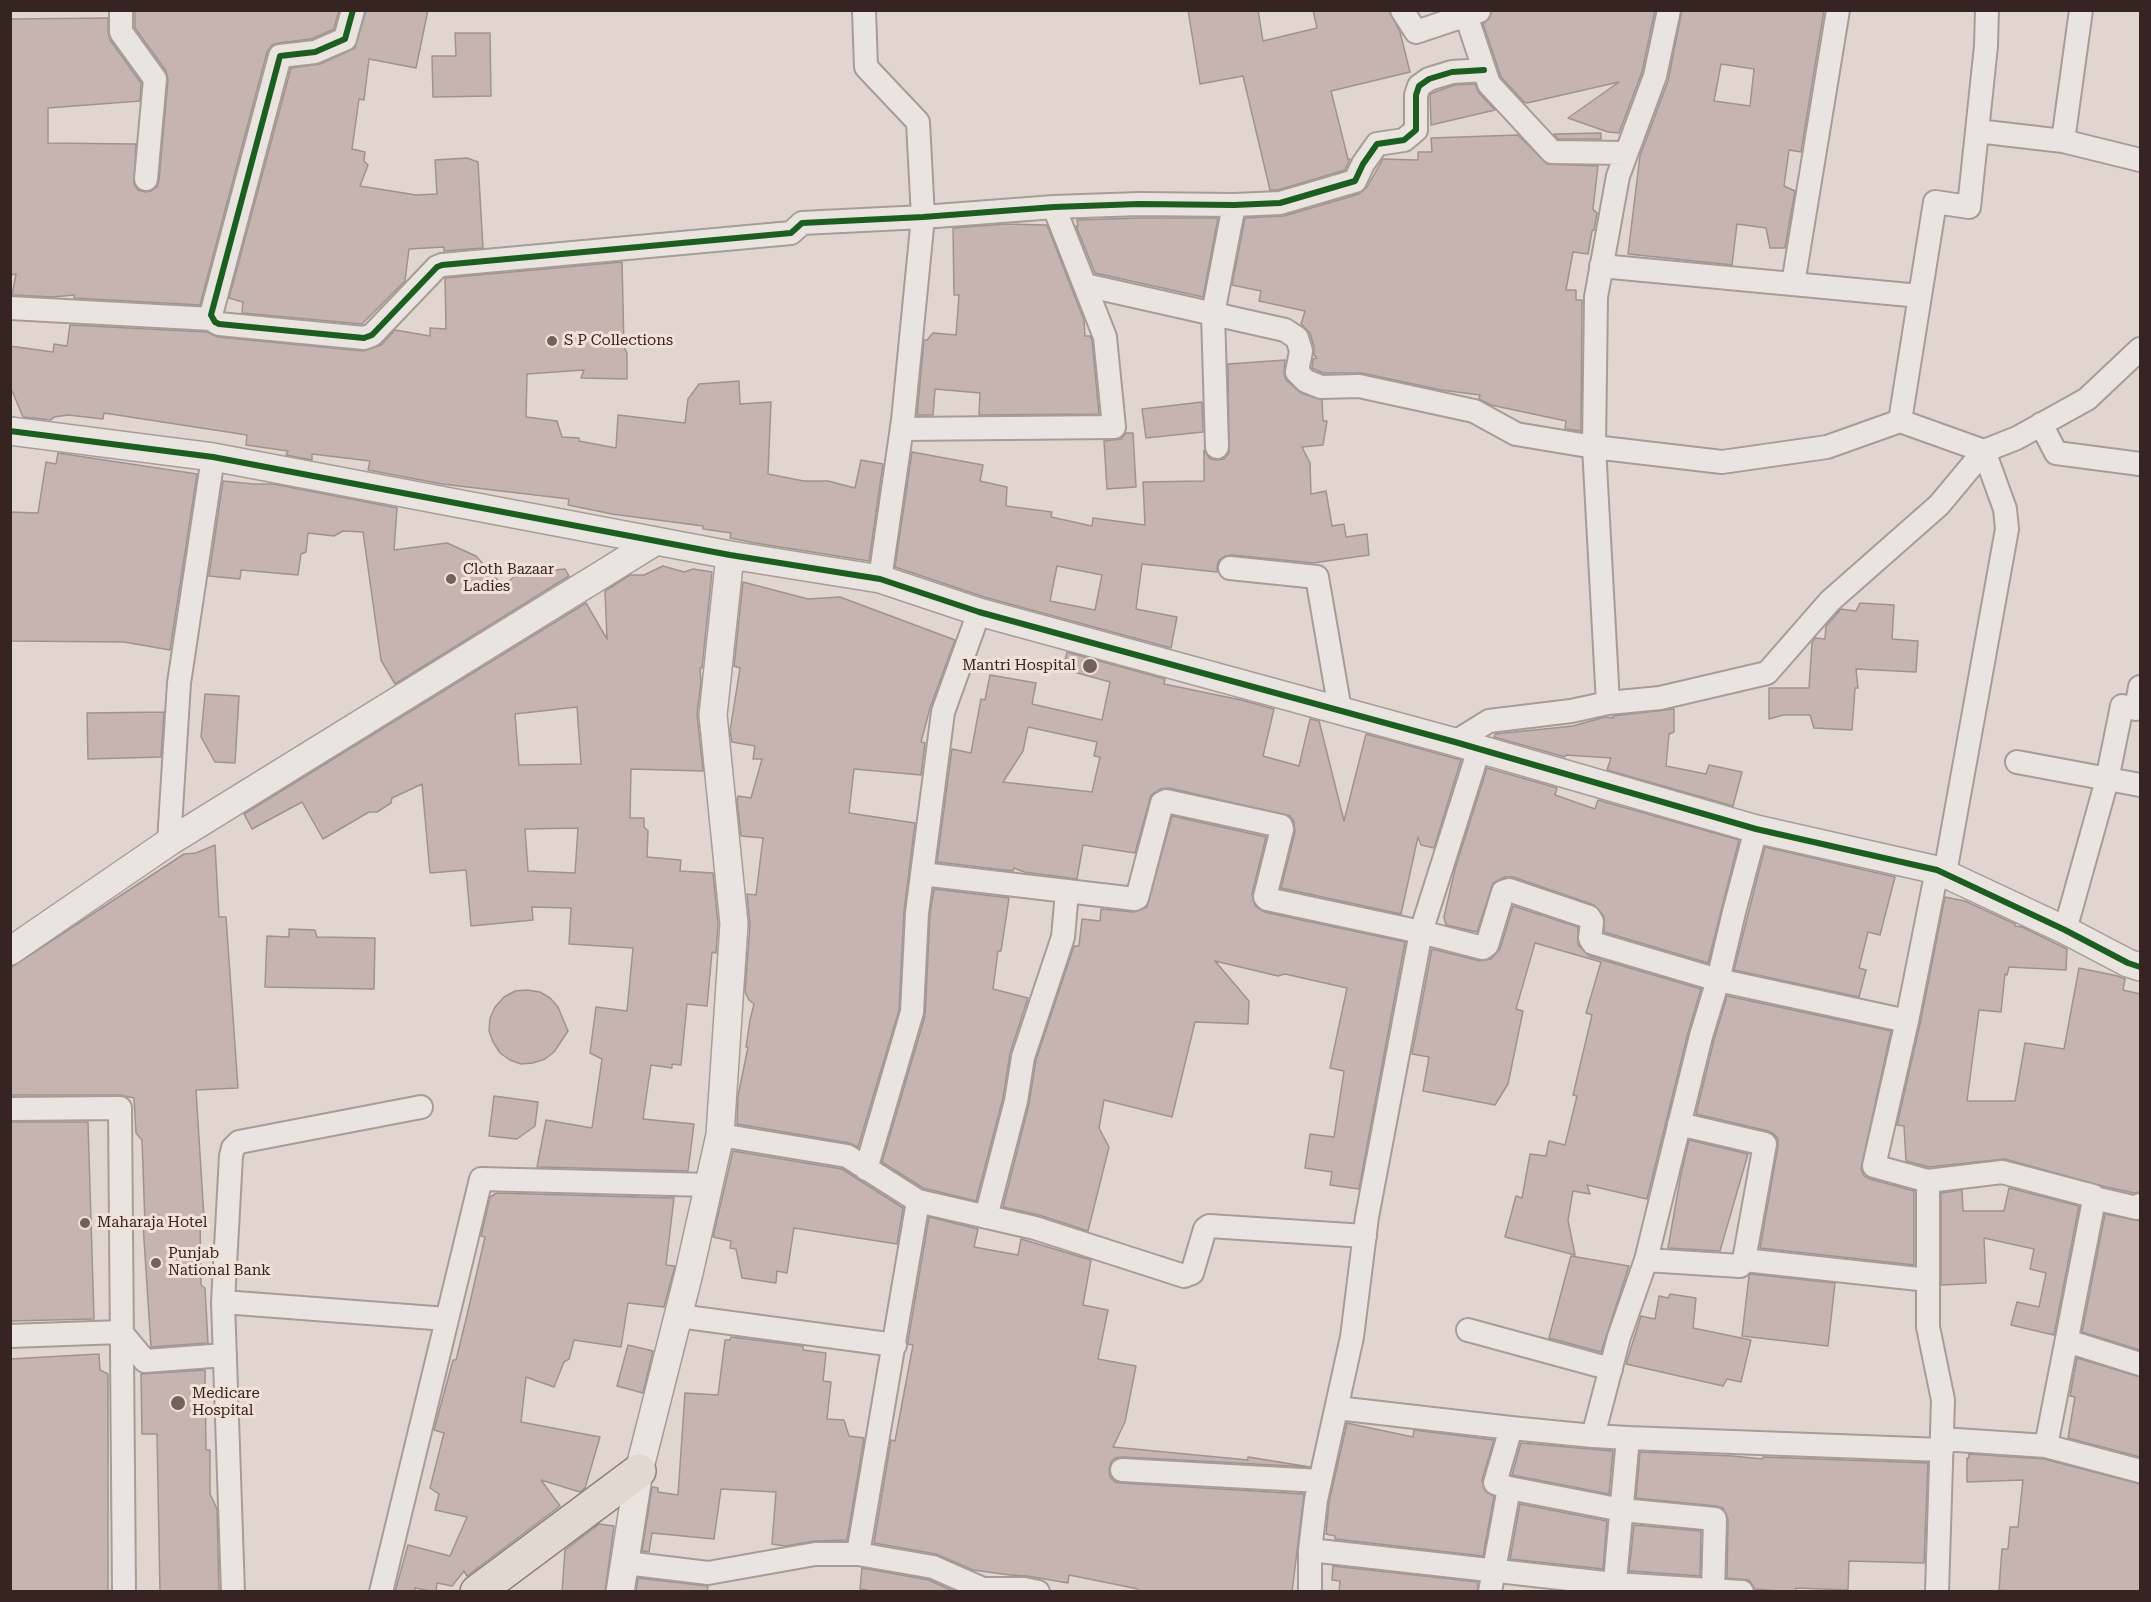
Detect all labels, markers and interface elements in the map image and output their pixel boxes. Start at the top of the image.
place label: S P Collections [564,332,673,350]
marker: S P Collections [545,334,559,348]
place label: Cloth Bazaar Ladies [463,561,554,596]
marker: Cloth Bazaar Ladies [444,572,458,586]
place label: Mantri Hospital [962,657,1076,675]
marker: Mantri Hospital [1081,657,1099,675]
place label: Maharaja Hotel [97,1214,207,1232]
marker: Maharaja Hotel [78,1216,92,1230]
place label: Punjab National Bank [168,1245,271,1280]
marker: Punjab National Bank [149,1256,163,1270]
place label: Medicare Hospital [192,1385,260,1420]
marker: Medicare Hospital [169,1394,187,1412]

